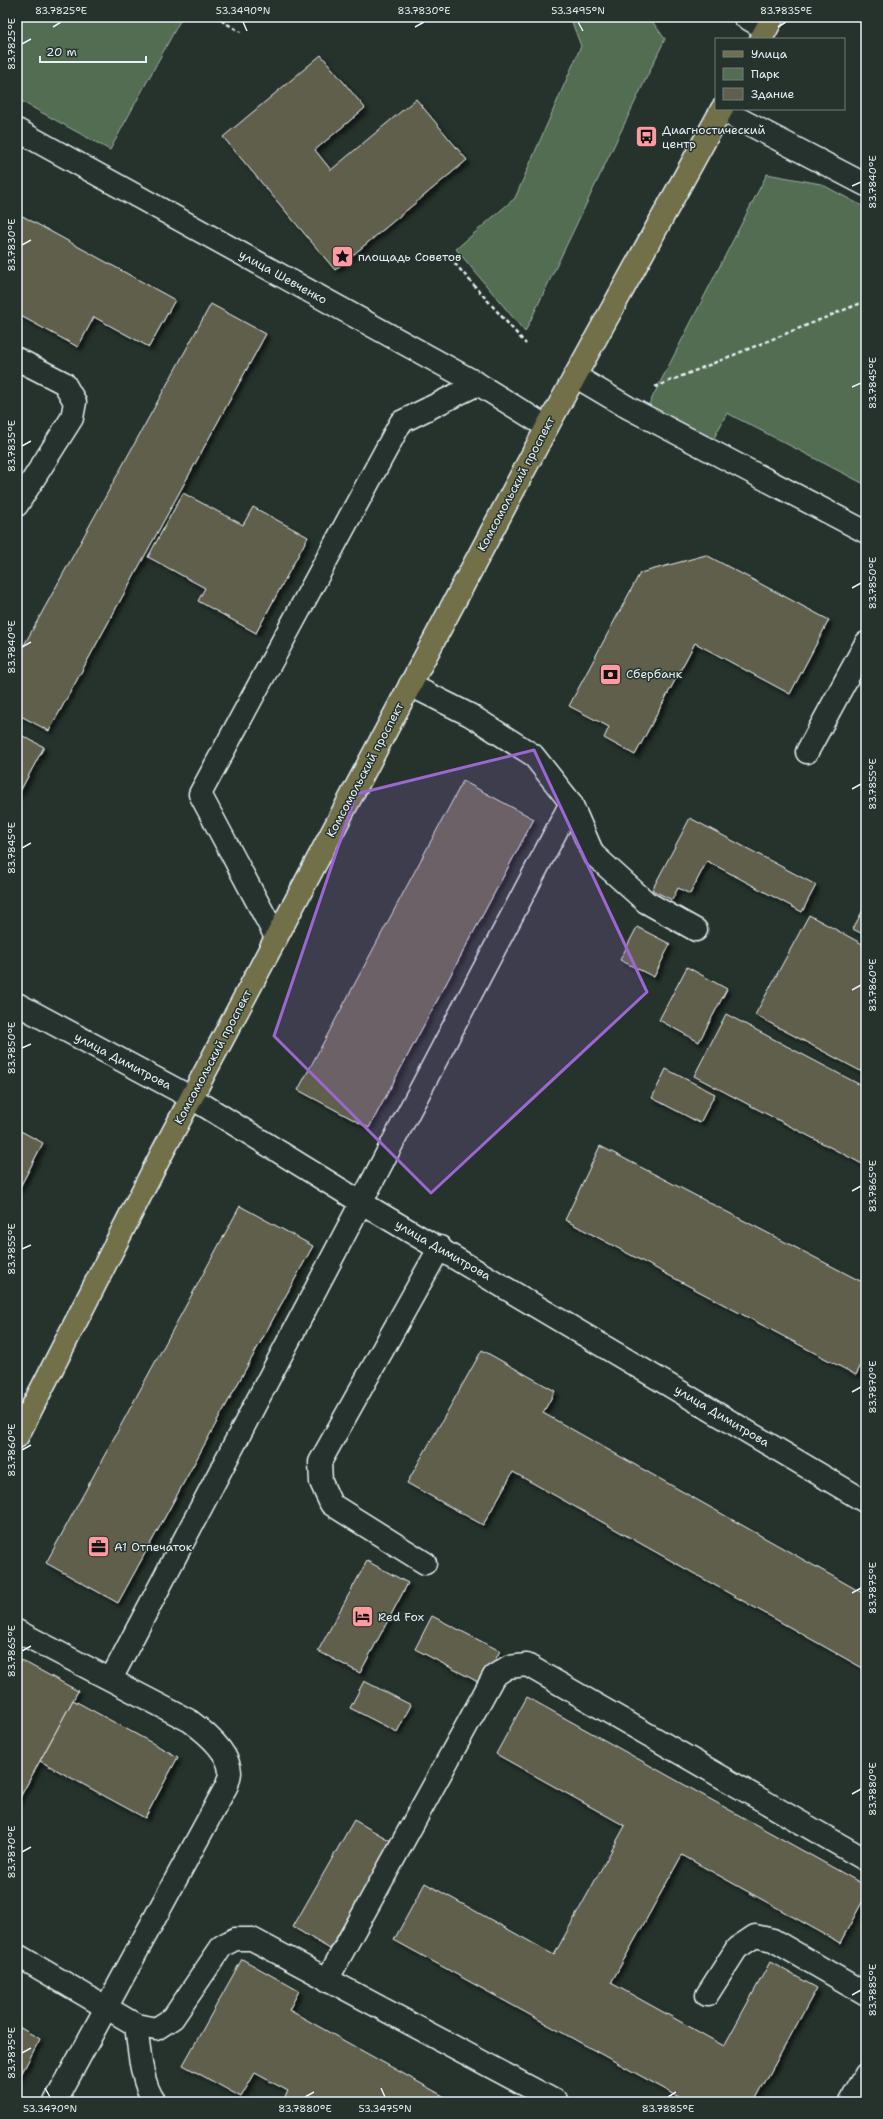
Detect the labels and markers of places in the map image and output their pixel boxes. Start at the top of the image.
place label: Диагностический центр [662,122,766,152]
bus stop icon: Диагностический центр [634,124,660,150]
place icon: площадь Советов [330,244,356,270]
place label: площадь Советов [358,249,461,265]
bank icon: Сбербанк [598,661,624,687]
place label: Сбербанк [626,666,683,682]
office icon: А1 Отпечаток [86,1534,112,1560]
place label: А1 Отпечаток [114,1539,193,1555]
hotel icon: Red Fox [350,1604,376,1630]
place label: Red Fox [378,1609,424,1625]

